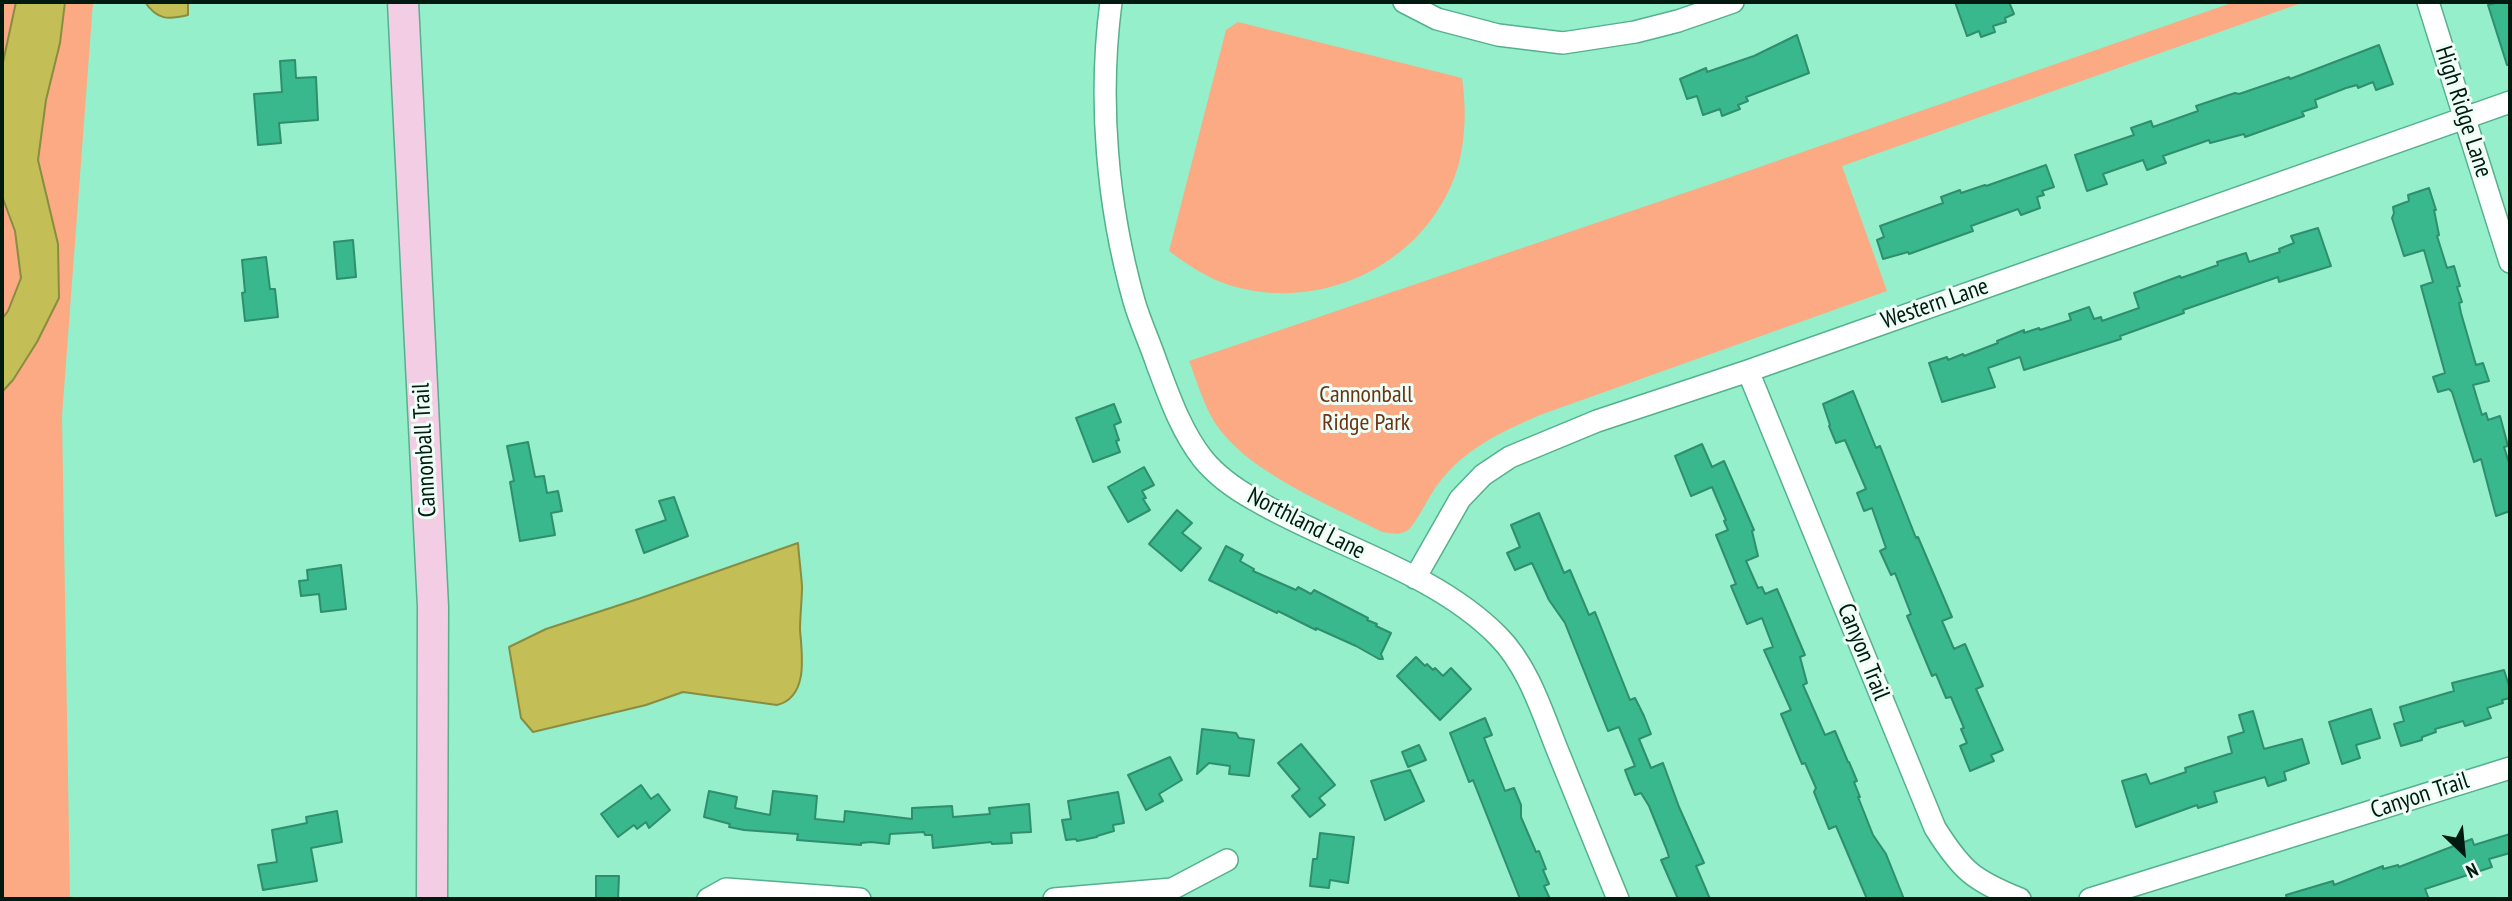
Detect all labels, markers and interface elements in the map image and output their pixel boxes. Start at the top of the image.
street label: High Ridge Lane [2428,43,2498,181]
street label: Western Lane [1878,272,1992,336]
park label: Cannonball Ridge Park [1319,381,1413,437]
street label: Cannonball Trail [407,382,443,518]
street label: Northland Lane [1242,482,1370,566]
street label: Canyon Trail [1831,600,1895,704]
street label: Canyon Trail [2367,767,2473,825]
north arrow [2428,817,2498,887]
text: N [2462,858,2482,884]

